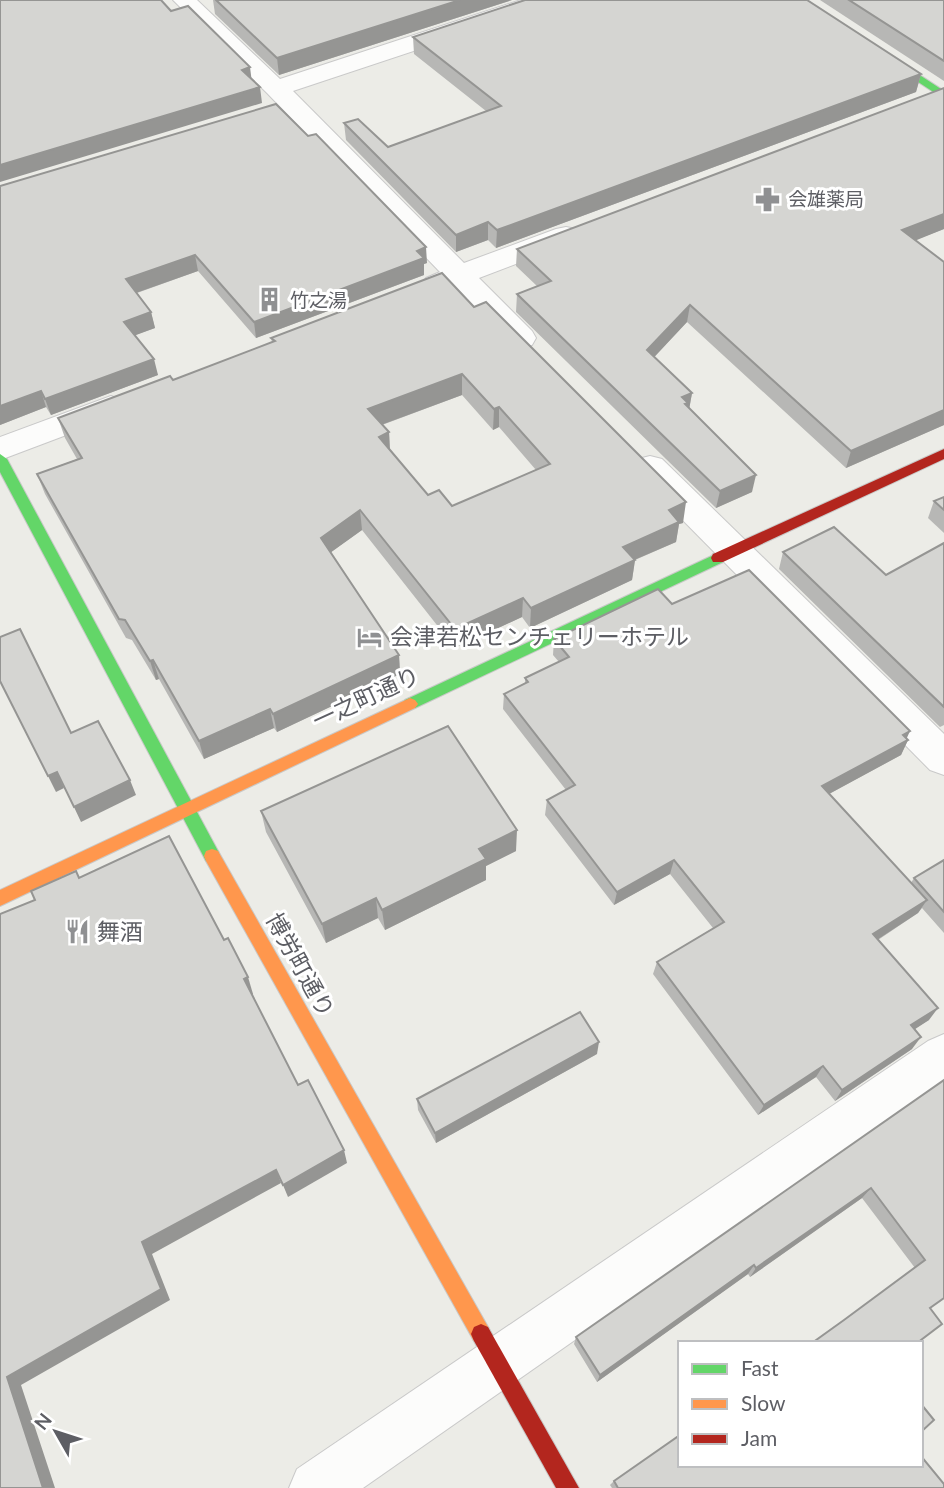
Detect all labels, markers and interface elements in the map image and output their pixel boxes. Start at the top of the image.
pharmacy icon: 会雄薬局 [754,185,782,213]
place label: 会雄薬局 [788,187,864,210]
building icon: 竹之湯 [256,286,284,314]
place label: 竹之湯 [290,288,347,311]
place label: 会津若松センチェリーホテル [390,622,689,650]
hotel icon: 会津若松センチェリーホテル [356,623,384,651]
street label: 一之町通り [308,660,424,734]
street label: 博労町通り [261,907,341,1022]
place label: 舞酒 [97,917,143,945]
restaurant icon: 舞酒 [63,918,91,946]
legend [678,1341,923,1467]
text: Fast [741,1355,779,1380]
text: Slow [741,1390,786,1415]
north arrow [21,1397,91,1467]
text: N [29,1408,56,1434]
text: Jam [741,1425,777,1450]

